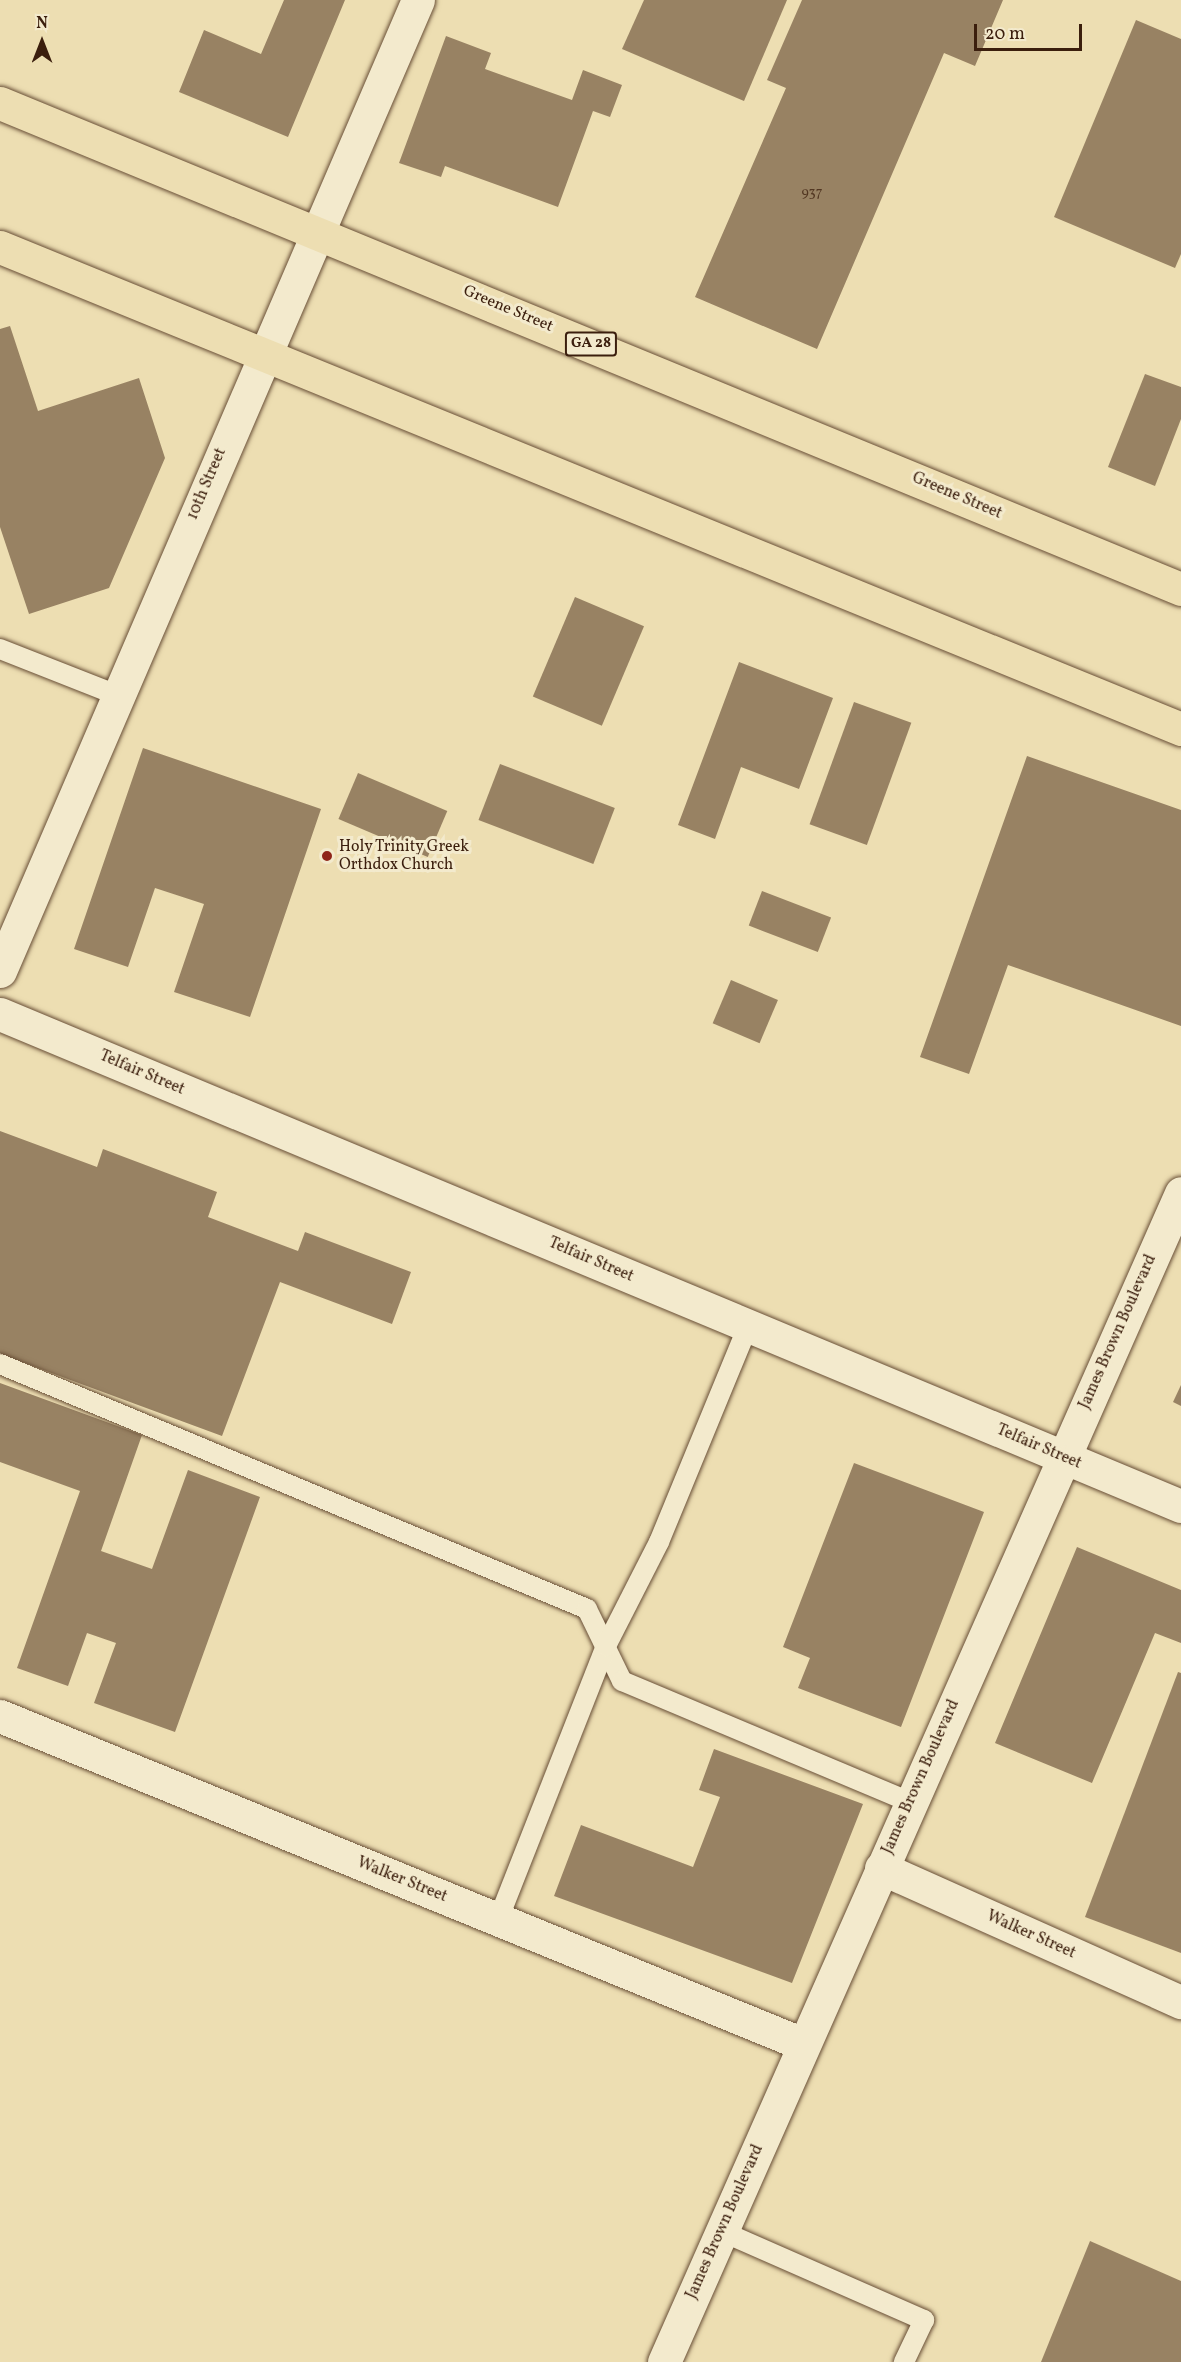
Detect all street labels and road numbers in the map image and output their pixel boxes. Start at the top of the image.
street label: Greene Street [460,281,556,337]
road number: GA 28 [564,332,618,356]
street label: 10th Street [183,445,231,523]
street label: Greene Street [909,468,1005,524]
street label: Telfair Street [97,1046,187,1100]
street label: Telfair Street [546,1233,636,1287]
street label: James Brown Boulevard [1075,1252,1161,1412]
street label: Telfair Street [994,1420,1084,1474]
street label: James Brown Boulevard [878,1697,964,1857]
street label: Walker Street [354,1853,450,1907]
street label: Walker Street [983,1907,1079,1963]
street label: James Brown Boulevard [682,2142,768,2302]

